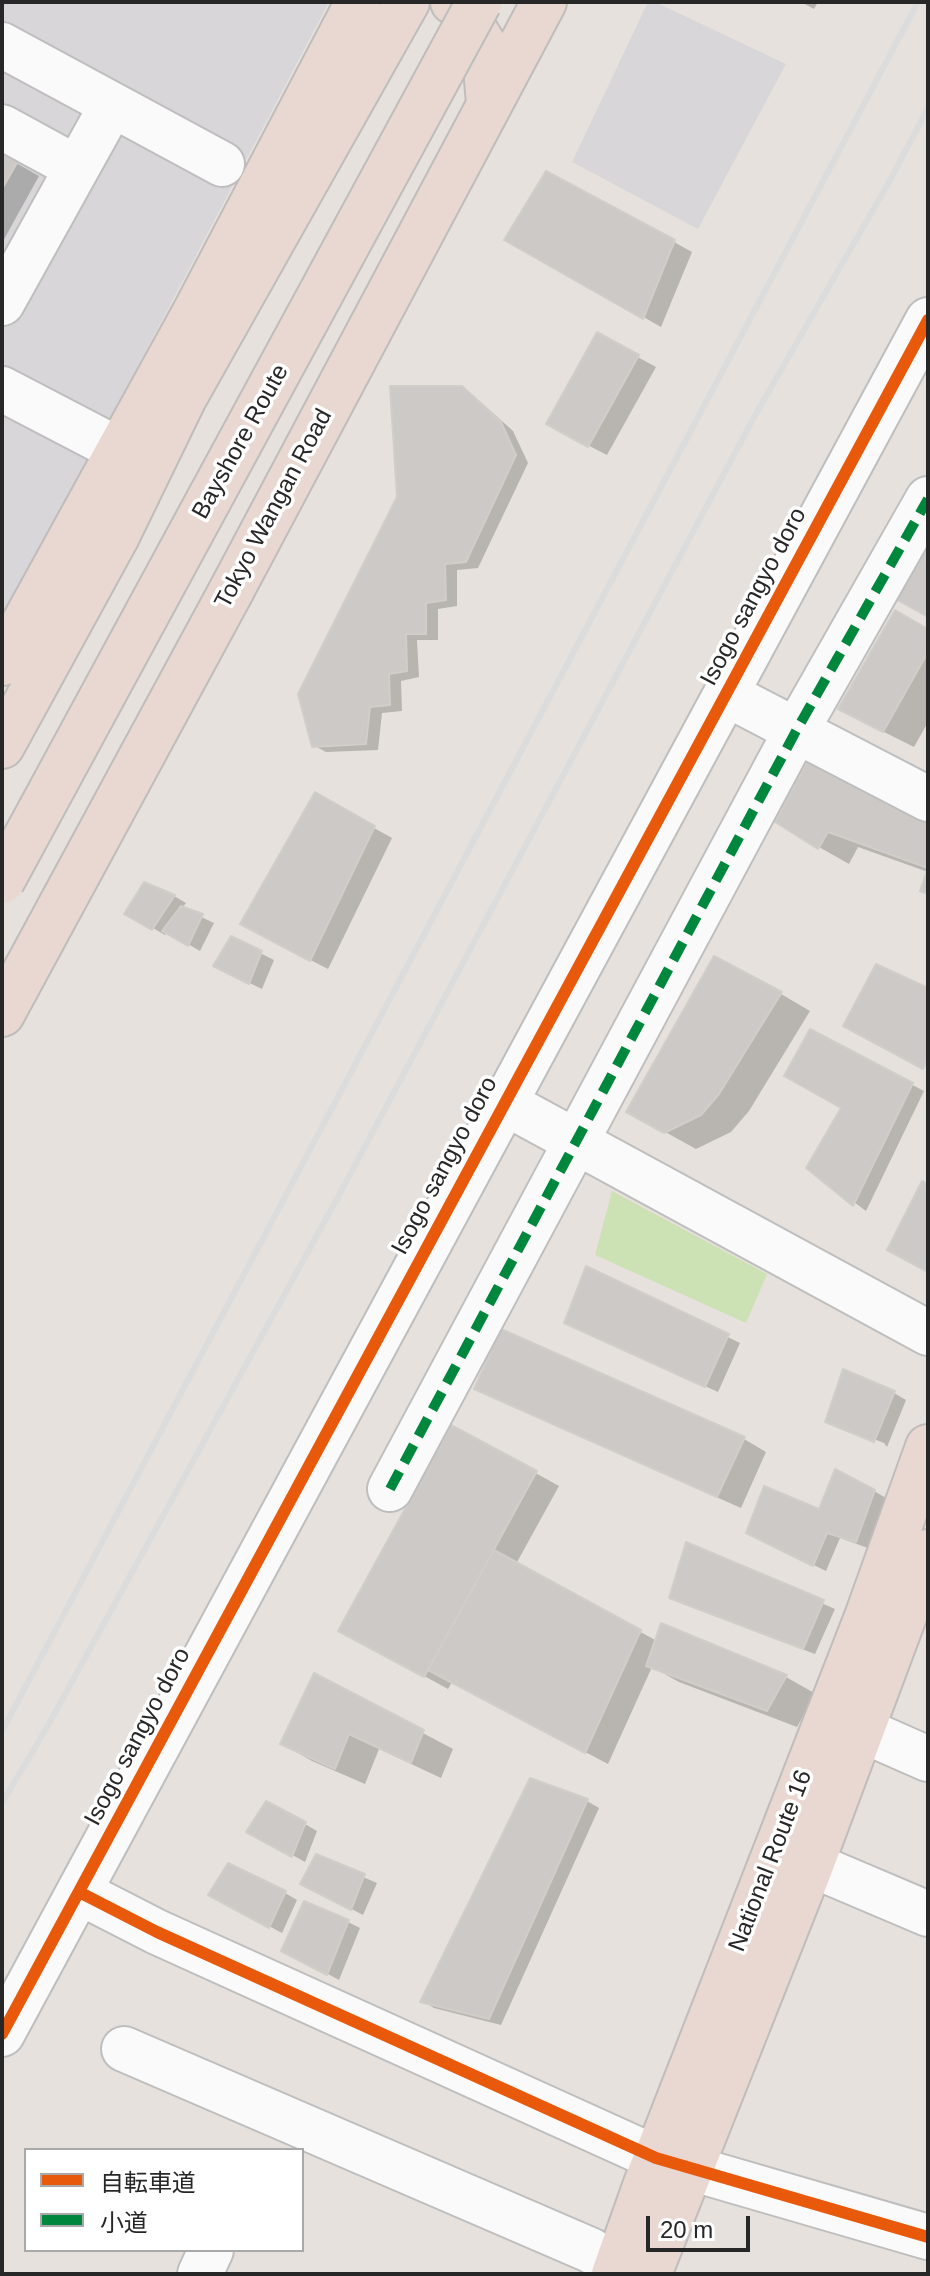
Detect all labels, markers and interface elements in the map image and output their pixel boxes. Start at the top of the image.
street label: Bayshore Route [187,360,295,524]
street label: Tokyo Wangan Road [209,404,339,614]
street label: Isogo sangyo doro [695,503,813,691]
street label: Isogo sangyo doro [386,1072,504,1260]
street label: Isogo sangyo doro [79,1643,197,1831]
street label: National Route 16 [723,1766,819,1956]
legend [24,2148,304,2252]
text: 自転車道 [100,2169,196,2196]
scale bar [650,2200,754,2250]
text: 小道 [100,2209,148,2236]
text: 20 m [660,2216,713,2243]

